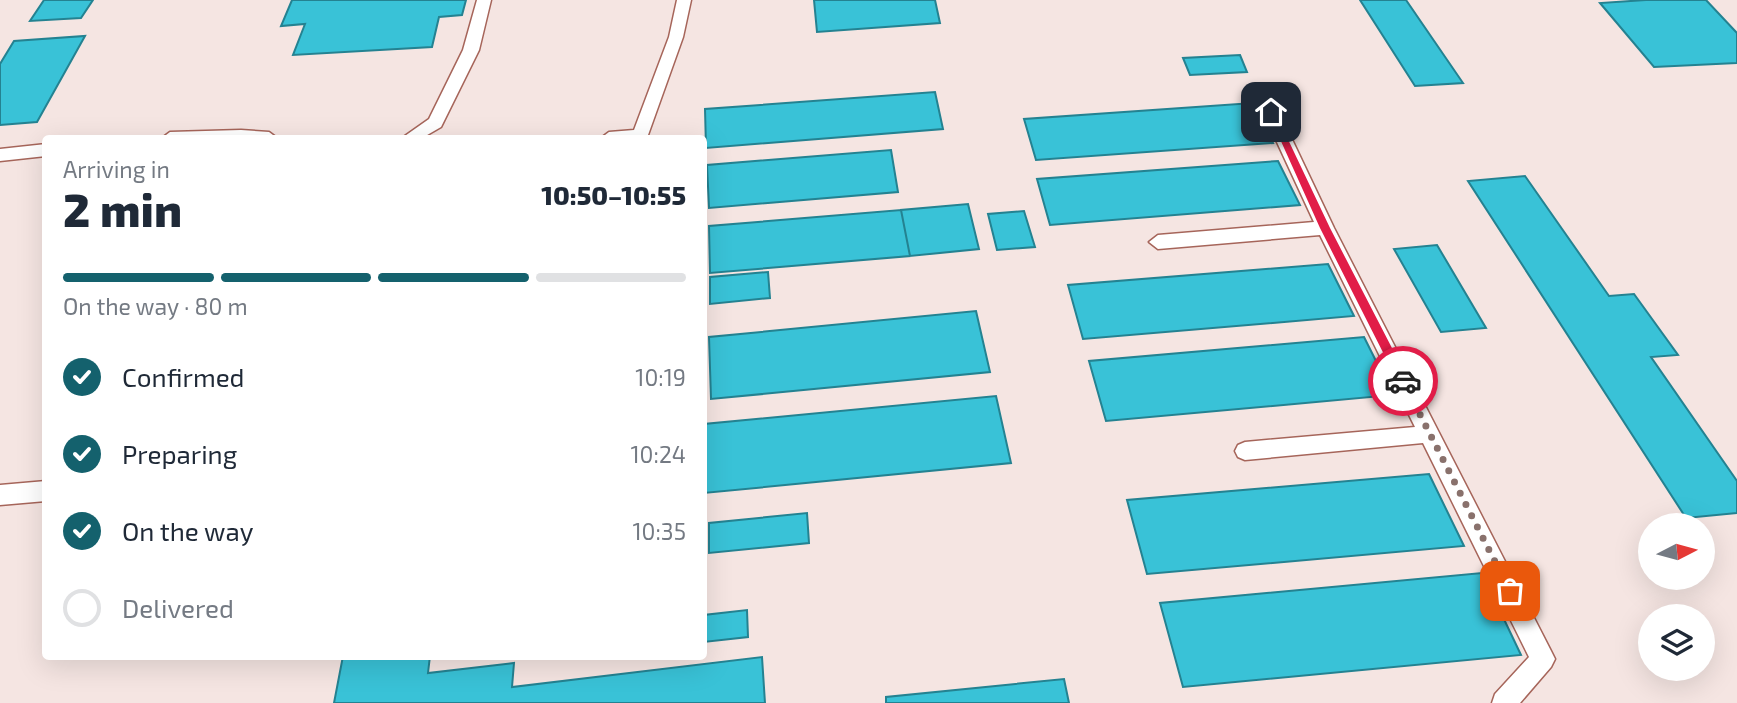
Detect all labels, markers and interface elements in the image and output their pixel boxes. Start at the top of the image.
pin [1241,82,1301,142]
icon: home [1252,93,1290,131]
text: Arriving in [63,155,170,183]
text: 10:50–10:55 [541,179,686,210]
text: 2 min [63,181,182,236]
text: On the way · 80 m [63,292,248,320]
courier [1368,346,1438,416]
icon: check [63,358,101,396]
text: Confirmed [122,361,245,392]
icon: car [1384,362,1422,400]
text: 10:19 [635,363,686,391]
icon: check [63,435,101,473]
text: Preparing [122,438,237,469]
text: 10:24 [630,440,686,468]
icon: check [63,512,101,550]
north arrow [1638,513,1715,590]
map controls [1638,513,1715,681]
text: On the way [122,515,253,546]
text: 10:35 [632,517,686,545]
pin [1480,561,1540,621]
icon: bag [1491,572,1529,610]
text: Delivered [122,592,234,623]
button: layers [1638,604,1715,681]

